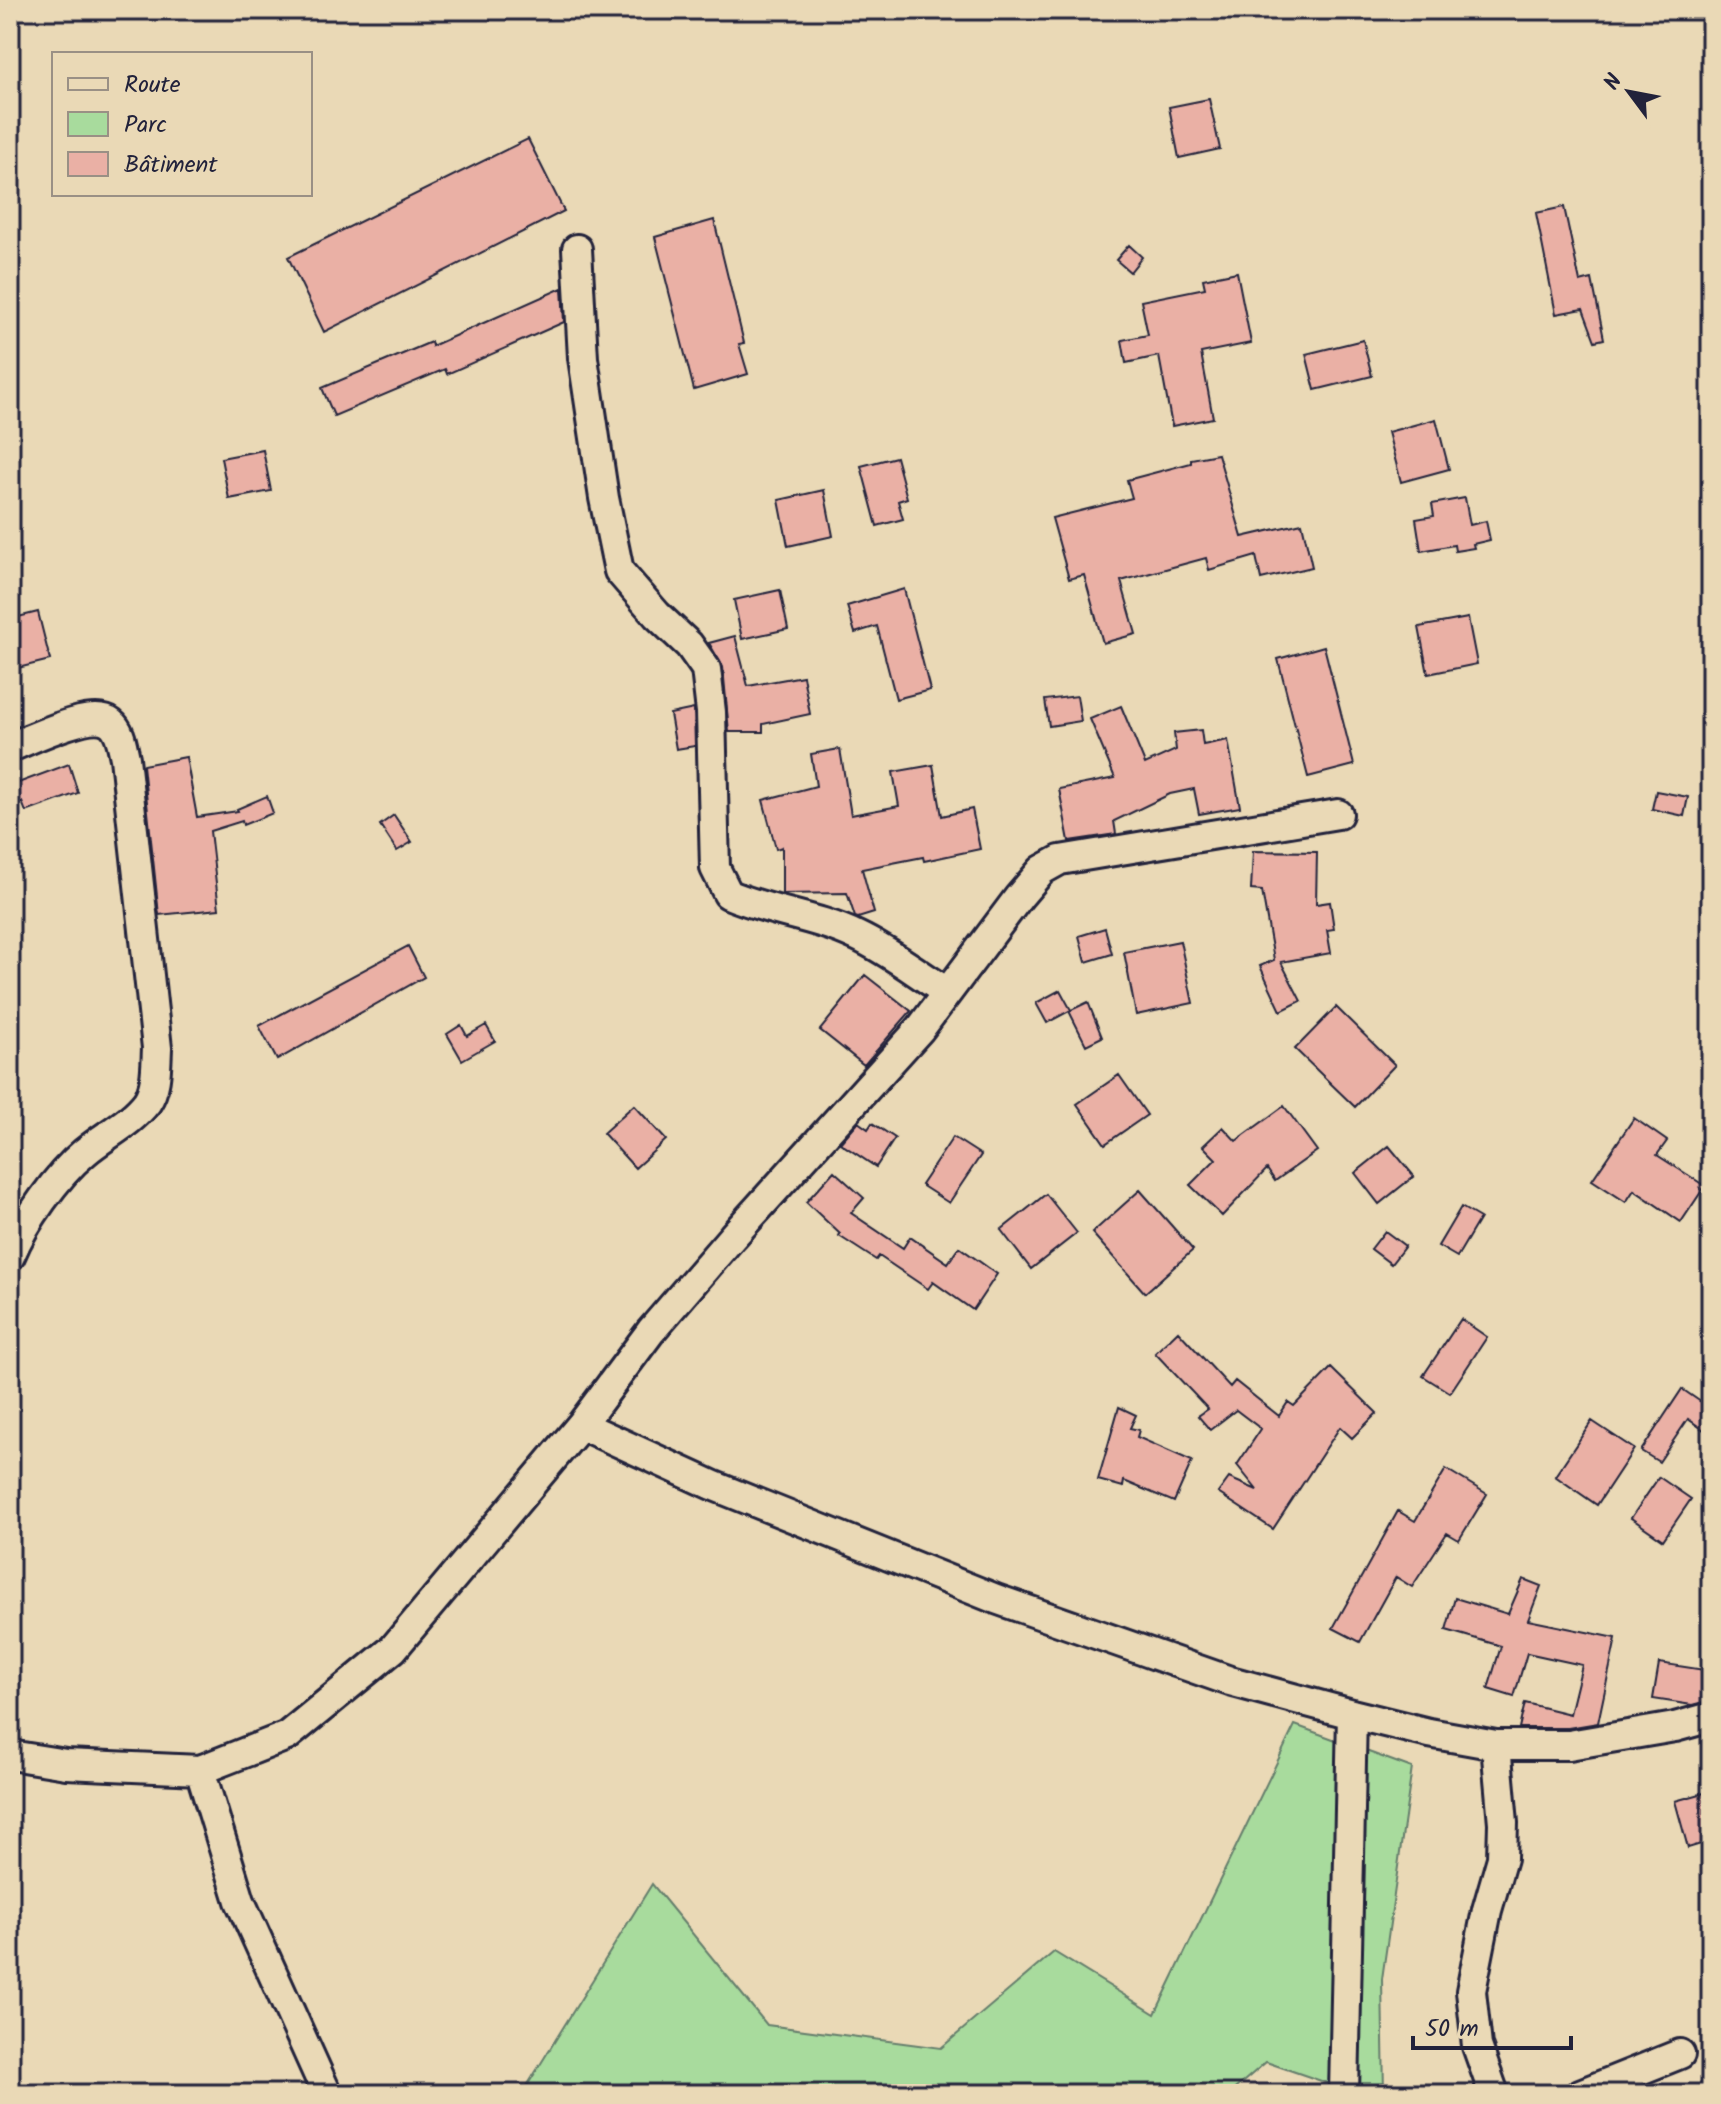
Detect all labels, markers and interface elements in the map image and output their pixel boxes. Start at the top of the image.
legend [52,52,312,196]
north arrow [1589,52,1669,132]
text: Route [124,66,181,105]
text: N [1596,67,1633,98]
text: Parc [124,106,167,145]
text: Bâtiment [124,146,218,185]
scale bar [1413,2000,1571,2050]
text: 50 m [1425,2010,1479,2049]

